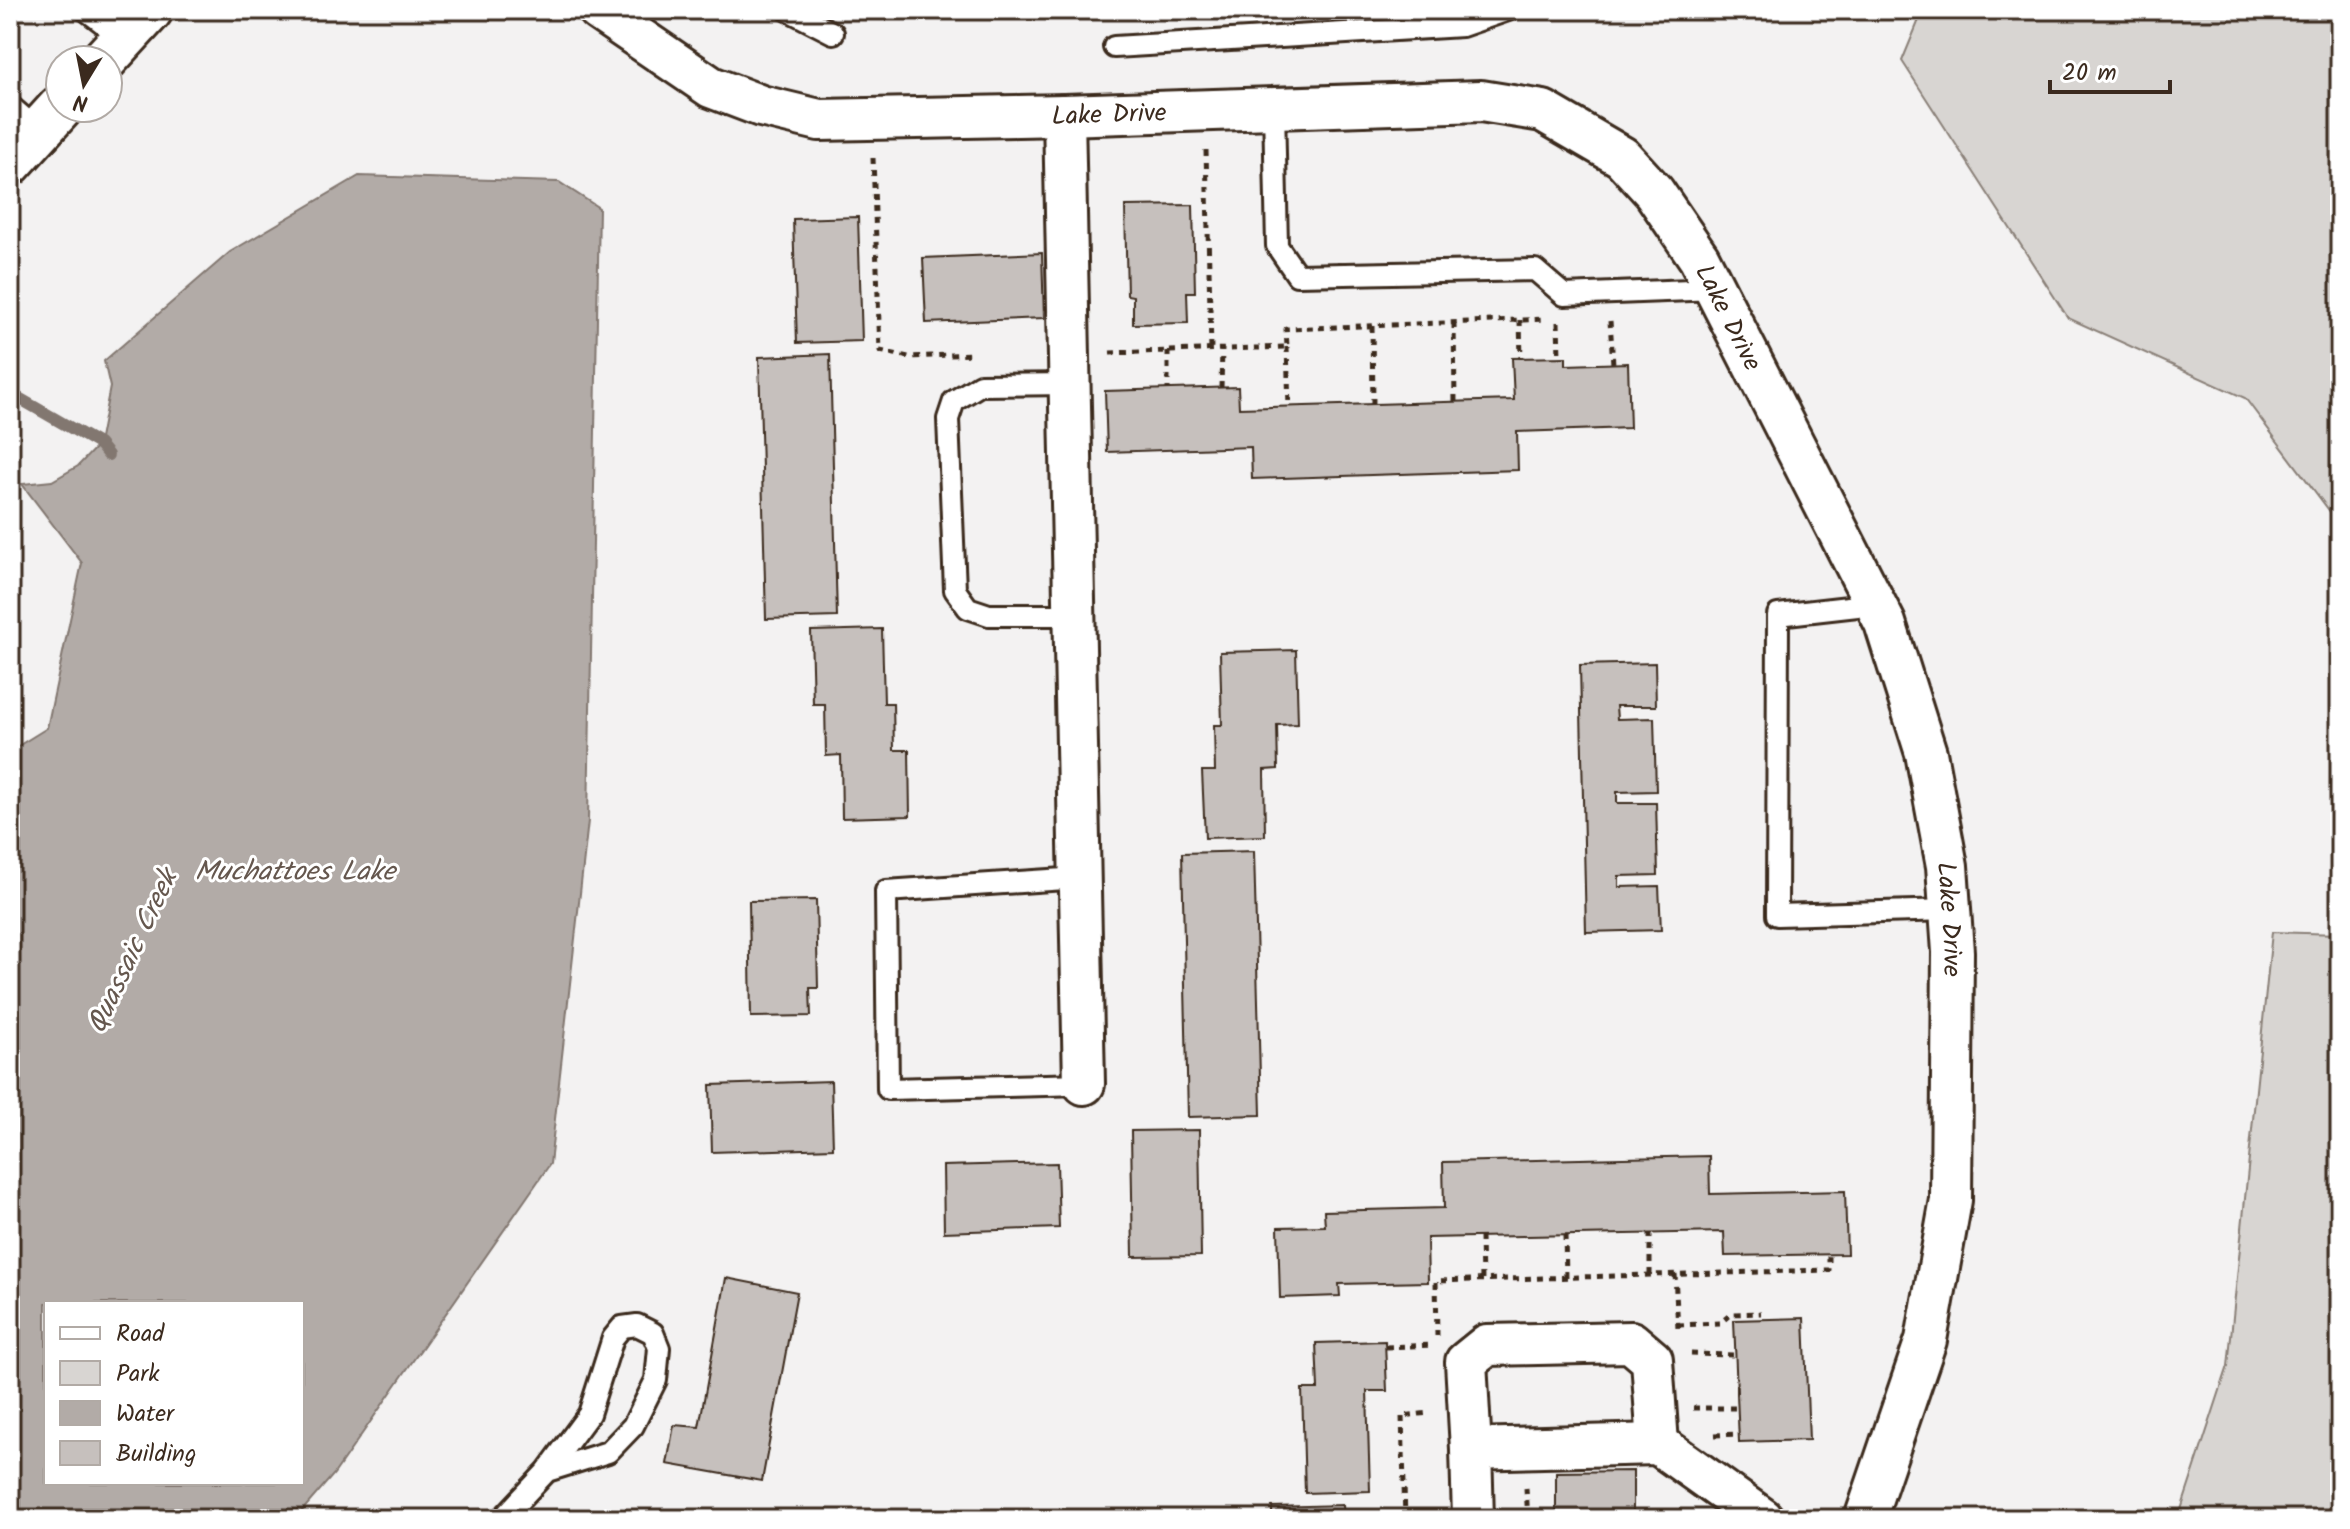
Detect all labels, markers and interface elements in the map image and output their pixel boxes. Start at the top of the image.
north arrow [44,44,124,124]
scale bar [2050,44,2170,94]
text: 20 m [2062,54,2117,93]
text: N [71,83,91,120]
street label: Lake Drive [1051,93,1168,138]
street label: Lake Drive [1682,257,1772,379]
water label: Muchattoes Lake [195,850,398,895]
water label: Quassaic Creek [76,859,193,1041]
street label: Lake Drive [1924,861,1972,977]
legend [44,1301,304,1485]
text: Road [116,1315,165,1354]
text: Park [116,1355,160,1394]
text: Water [116,1395,176,1434]
text: Building [116,1435,196,1474]

